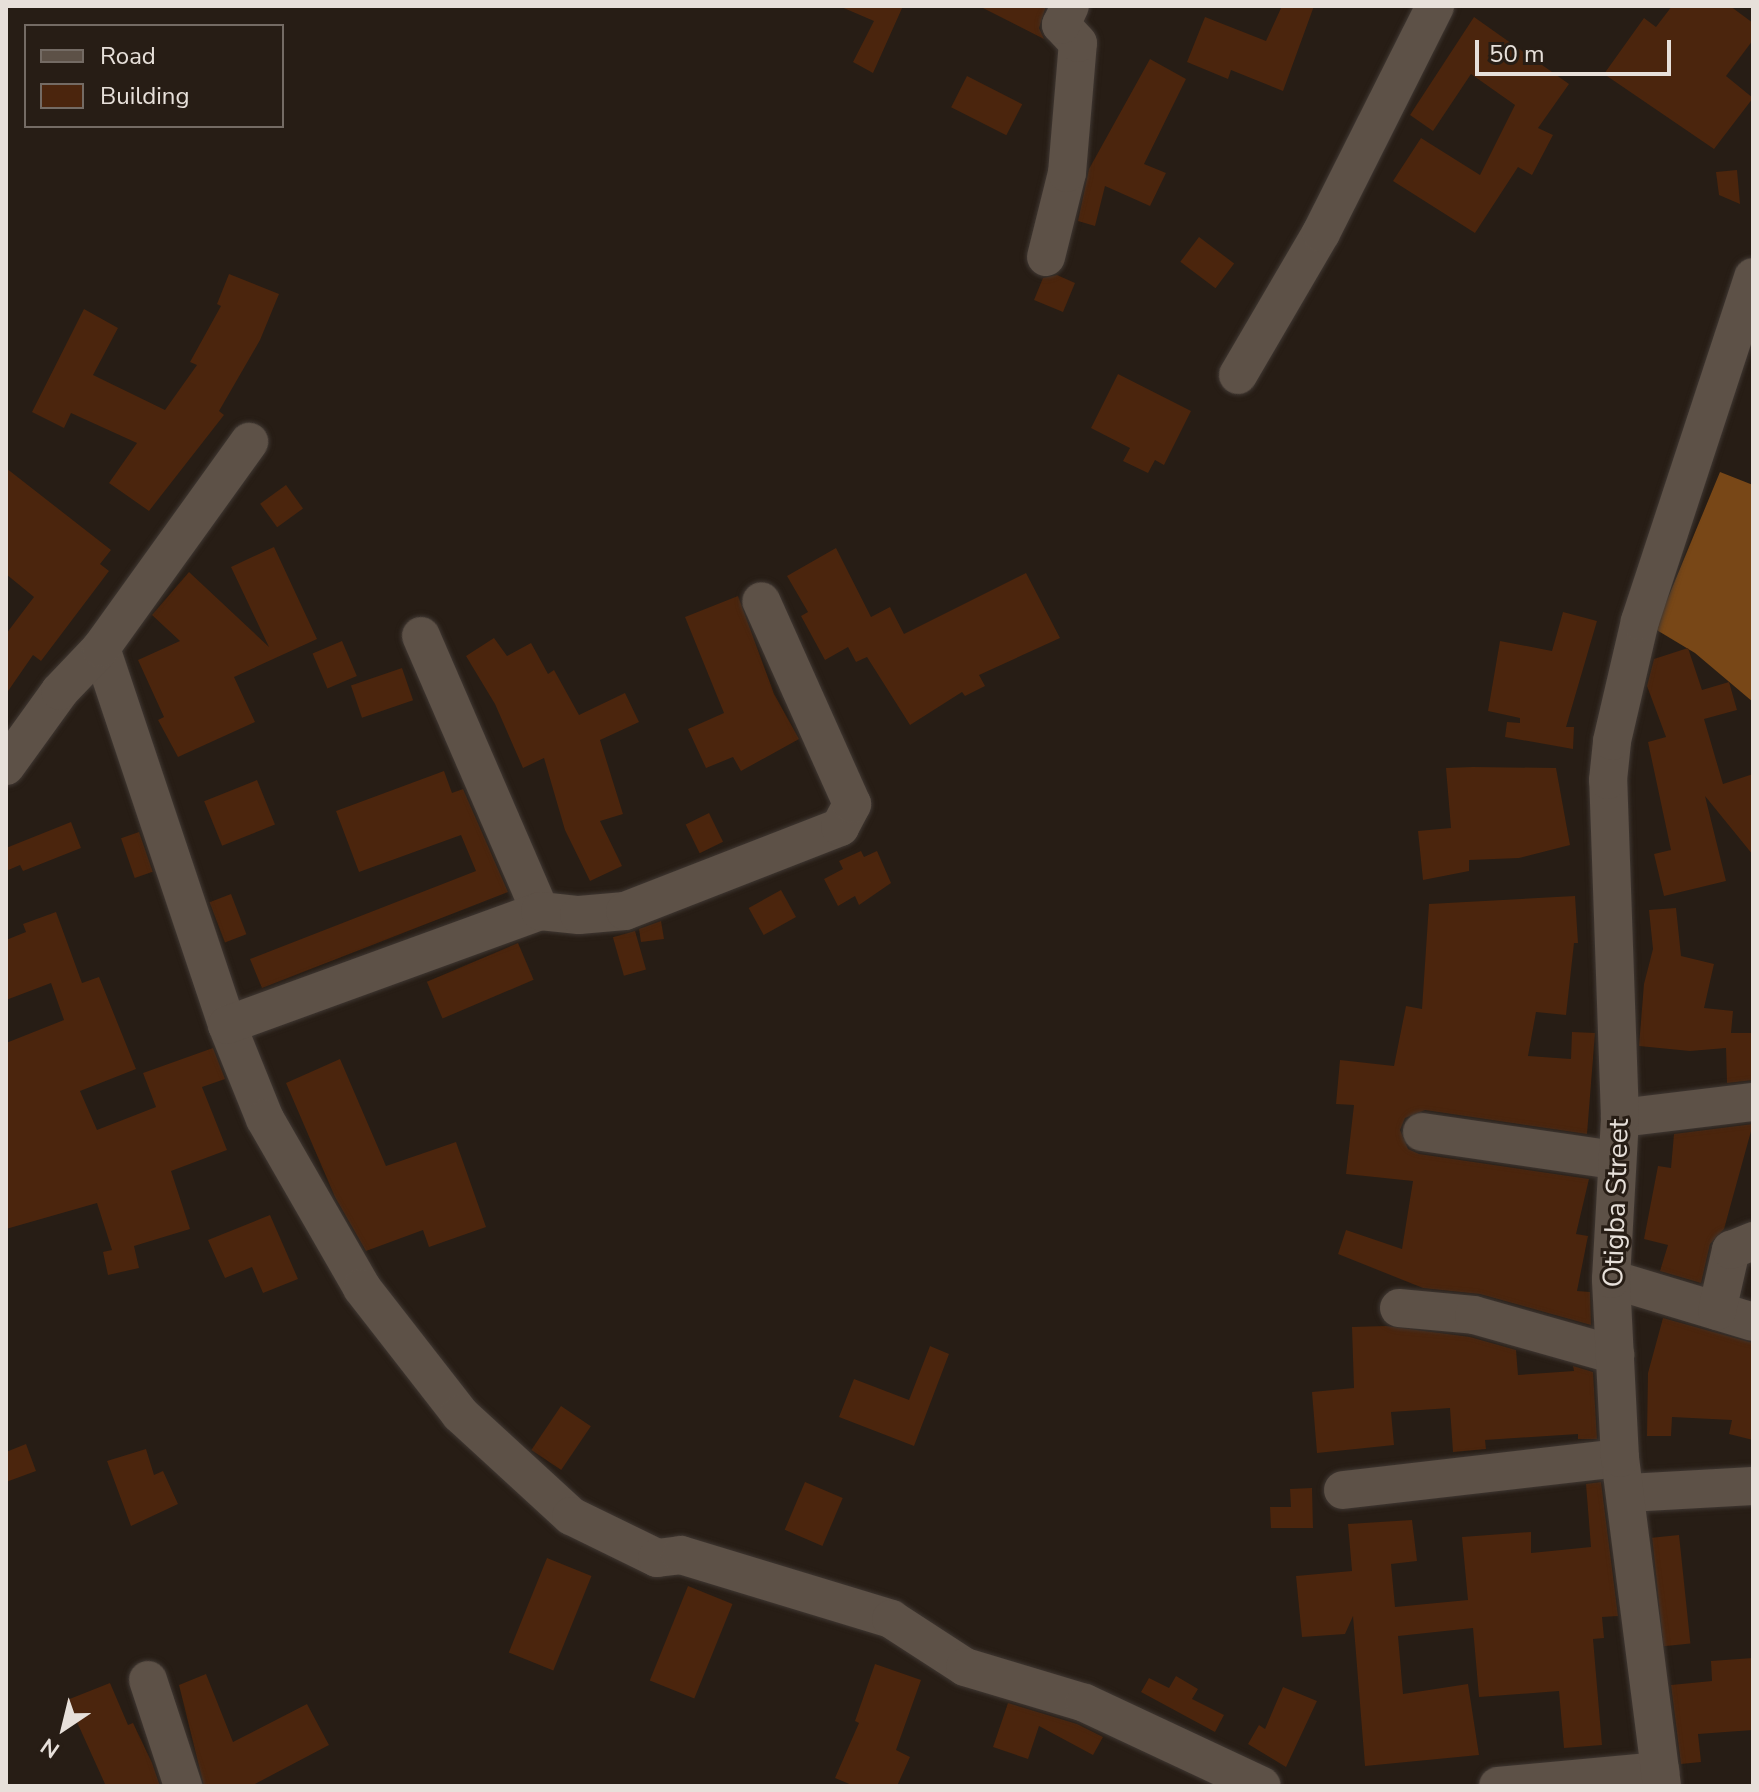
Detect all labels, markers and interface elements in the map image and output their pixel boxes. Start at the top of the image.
legend [24,24,284,128]
scale bar [1479,24,1675,74]
text: 50 m [1489,38,1545,70]
text: Road [100,40,156,72]
text: Building [100,80,190,112]
street label: Otigba Street [1596,1118,1636,1288]
north arrow [24,1688,104,1768]
text: N [35,1731,66,1765]

